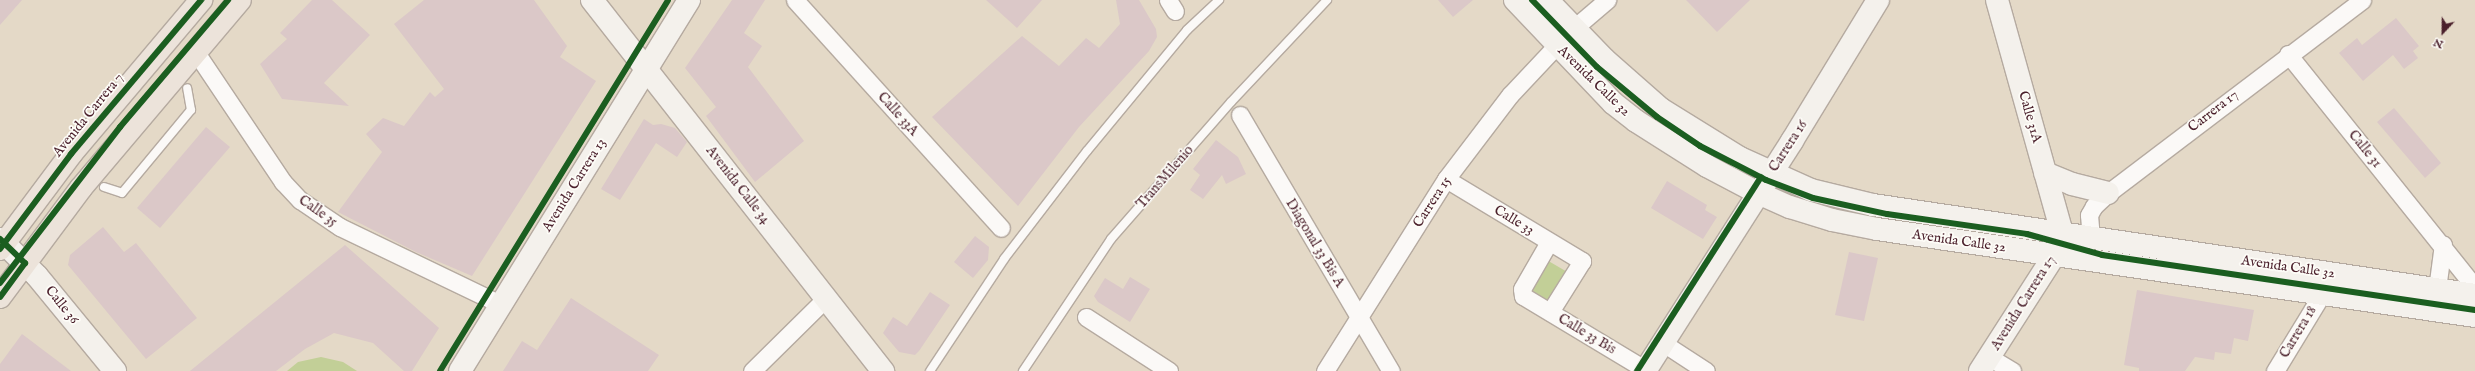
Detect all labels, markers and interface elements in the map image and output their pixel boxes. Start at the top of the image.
north arrow [2423,12,2463,52]
text: N [2431,35,2446,51]
street label: Avenida Calle 32 [1554,42,1634,120]
street label: Avenida Carrera 7 [49,70,127,160]
street label: Carrera 17 [2185,86,2241,136]
street label: Calle 33A [874,89,922,139]
street label: Calle 31A [2015,89,2045,145]
street label: Carrera 16 [1765,117,1811,175]
street label: Calle 31 [2345,127,2385,171]
street label: Avenida Carrera 13 [539,135,609,235]
street label: TransMilenio [1133,142,1197,212]
street label: Avenida Calle 34 [702,143,774,227]
street label: Carrera 15 [1409,173,1455,231]
street label: Calle 35 [295,192,341,230]
street label: Diagonal 33 Bis A [1282,196,1348,290]
street label: Calle 33 [1491,202,1537,238]
street label: Avenida Calle 32 [1911,226,2007,256]
street label: Avenida Calle 32 [2240,252,2336,282]
street label: Avenida Carrera 17 [1987,253,2059,353]
street label: Calle 36 [42,283,82,327]
street label: Carrera 18 [2276,303,2320,361]
street label: Calle 33 Bis [1555,310,1619,358]

